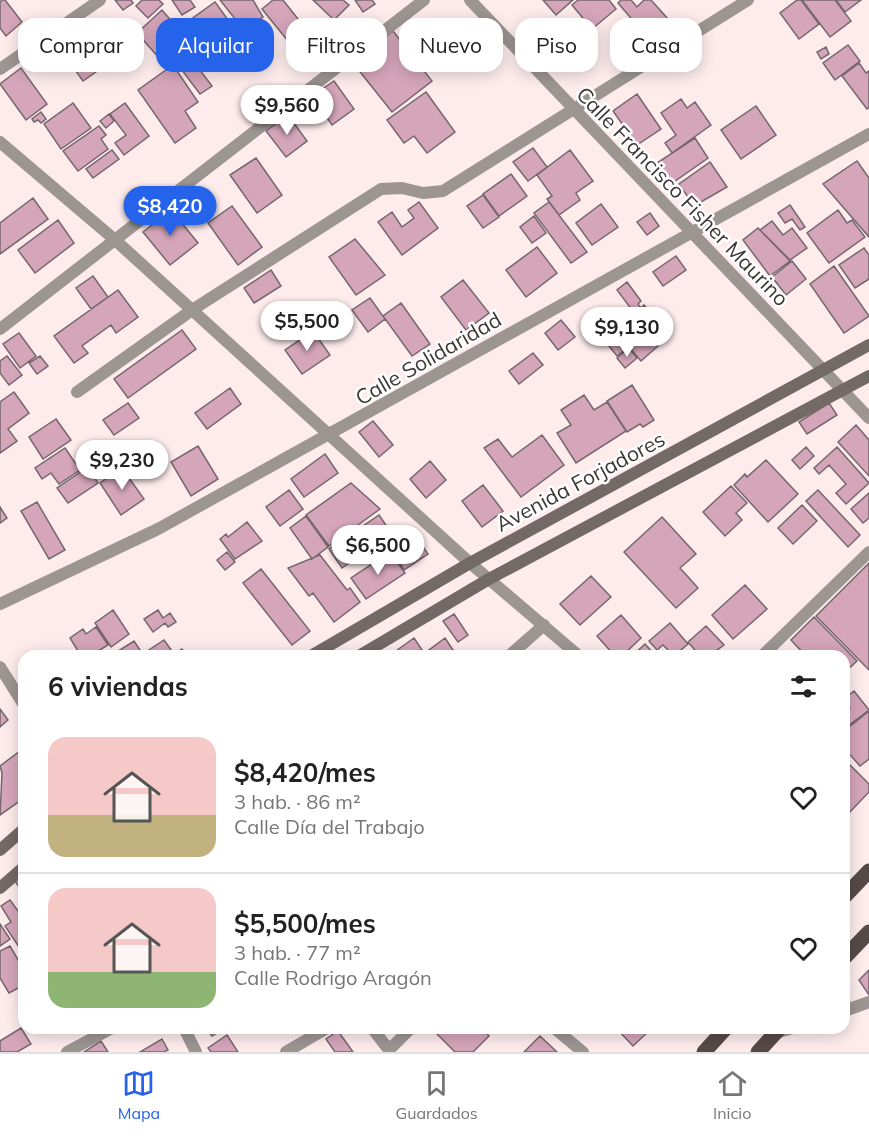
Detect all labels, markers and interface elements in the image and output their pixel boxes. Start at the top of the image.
chip: Comprar [18,18,144,72]
chip: Alquilar [156,18,274,72]
chip: Filtros [286,18,387,72]
chip: Nuevo [399,18,503,72]
chip: Piso [515,18,598,72]
chip: Casa [610,18,702,72]
street label: Calle Francisco Fisher Maurino [571,81,795,311]
pin: $9,560 [238,85,336,136]
text: $9,560 [255,92,319,117]
pin: $8,420 [121,186,219,237]
text: $8,420 [138,193,202,218]
pin: $5,500 [258,301,356,352]
street label: Calle Solidaridad [350,306,506,410]
pin: $9,130 [578,307,676,358]
text: $5,500 [275,308,339,333]
text: $9,130 [595,314,659,339]
street label: Avenida Forjadores [491,425,669,537]
pin: $9,230 [73,440,171,491]
text: $9,230 [90,447,154,472]
pin: $6,500 [329,525,427,576]
text: $6,500 [346,532,410,557]
text: 6 viviendas [48,670,188,703]
icon: filters [787,670,820,703]
text: $8,420/mes [234,756,376,789]
icon: home [96,761,168,833]
icon: heart [787,781,820,814]
text: 3 hab. · 86 m² [234,789,361,814]
text: Calle Día del Trabajo [234,814,425,839]
text: $5,500/mes [234,907,376,940]
icon: home [96,912,168,984]
icon: heart [787,932,820,965]
text: 3 hab. · 77 m² [234,940,361,965]
text: Calle Rodrigo Aragón [234,965,432,990]
tab: Mapa [118,1067,160,1123]
tab: Guardados [396,1067,478,1123]
tab: Inicio [713,1067,751,1123]

